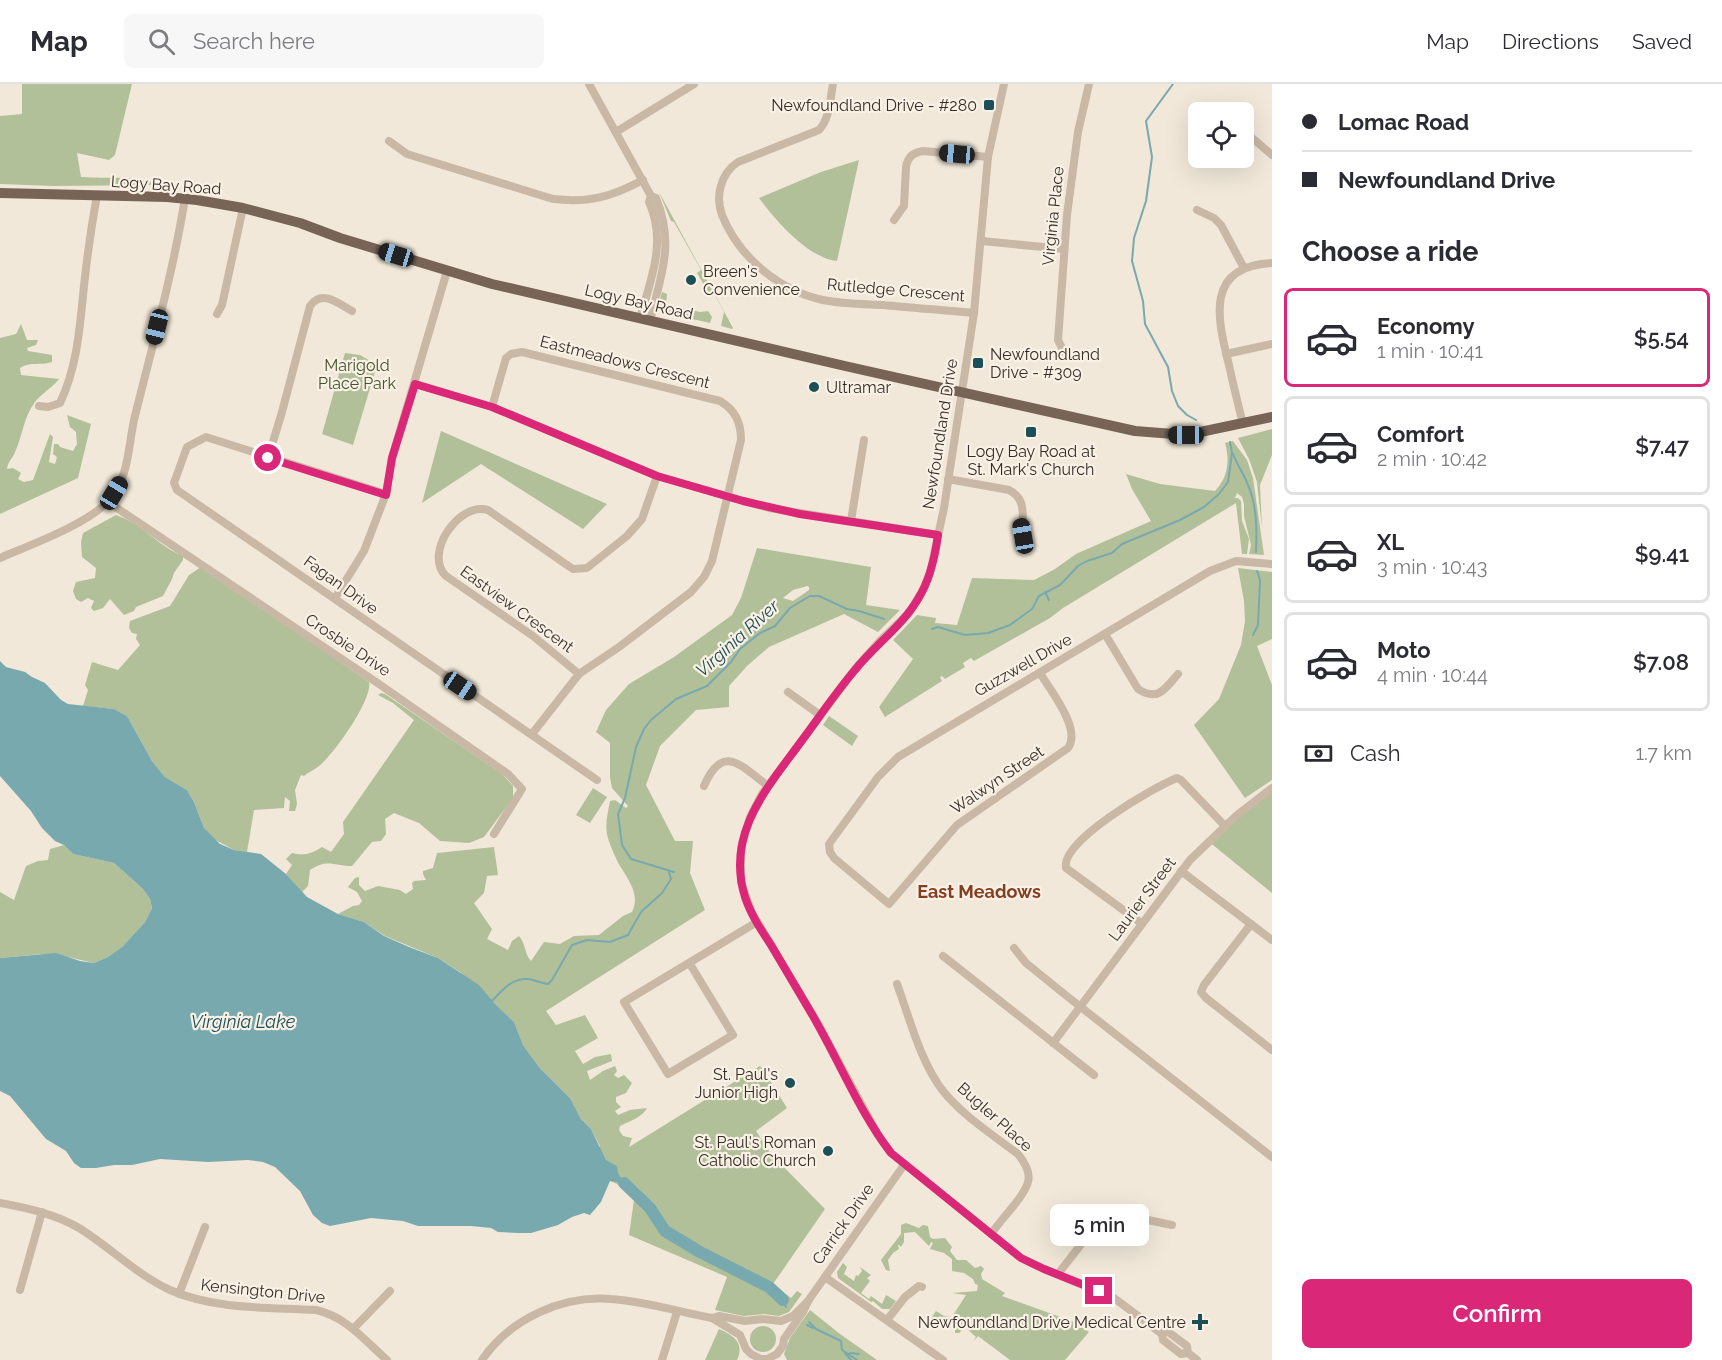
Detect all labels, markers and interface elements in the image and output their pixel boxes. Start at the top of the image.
search box [124,14,544,68]
text: Map [30,25,88,58]
icon: search [145,25,178,58]
text: Search here [193,28,315,54]
text: Map [1426,29,1469,54]
text: Directions [1502,29,1599,54]
text: Saved [1632,29,1692,54]
place label: Newfoundland Drive - #280 [771,96,977,115]
marker: Newfoundland Drive - #280 [982,98,996,112]
map controls [1188,102,1254,168]
button: locate [1188,102,1254,168]
text: Lomac Road [1338,109,1469,135]
car [938,143,976,165]
street label: Virginia Place [1038,165,1068,267]
text: Newfoundland Drive [1338,167,1555,193]
street label: Logy Bay Road [110,172,222,198]
text: Choose a ride [1302,236,1478,267]
car [376,241,416,269]
place label: Breen's Convenience [703,262,800,299]
marker: Breen's Convenience [684,273,698,287]
street label: Rutledge Crescent [826,275,966,306]
street label: Logy Bay Road [583,280,695,324]
car [144,307,170,347]
icon: car [1305,311,1359,365]
text: Economy [1377,313,1475,339]
text: $5.54 [1634,325,1689,351]
street label: Eastmeadows Crescent [538,332,712,392]
text: 1 min · 10:41 [1377,339,1483,363]
place label: Newfoundland Drive - #309 [990,345,1100,382]
park label: Marigold Place Park [318,356,396,393]
marker: Newfoundland Drive - #309 [971,356,985,370]
street label: Newfoundland Drive [919,357,961,511]
place label: Ultramar [826,378,891,397]
marker: Ultramar [807,380,821,394]
icon: car [1305,419,1359,473]
text: Comfort [1377,421,1464,447]
marker: Logy Bay Road at St. Mark's Church [1024,425,1038,439]
car [1168,426,1204,444]
text: $7.47 [1635,433,1689,459]
place label: Logy Bay Road at St. Mark's Church [967,442,1096,479]
route start [254,444,281,471]
text: 2 min · 10:42 [1377,447,1487,471]
car [97,473,131,513]
car [1011,517,1035,555]
icon: car [1305,527,1359,581]
text: XL [1377,529,1404,555]
text: $9.41 [1635,541,1689,567]
street label: Fagan Drive [300,552,382,618]
text: 3 min · 10:43 [1377,555,1487,579]
street label: Eastview Crescent [457,561,578,657]
water label: Virginia River [691,595,784,681]
street label: Crosbie Drive [302,610,394,680]
street label: Guzzwell Drive [971,629,1075,701]
icon: car [1305,635,1359,689]
text: Moto [1377,637,1431,663]
text: $7.08 [1633,649,1689,675]
text: 4 min · 10:44 [1377,663,1488,687]
car [440,668,480,704]
icon: cash [1302,737,1335,770]
text: Cash [1350,740,1401,766]
text: 1.7 km [1635,741,1692,765]
street label: Walwyn Street [947,742,1048,818]
street label: Laurier Street [1104,853,1180,945]
district label: East Meadows [917,881,1041,902]
water label: Virginia Lake [191,1011,296,1032]
place label: St. Paul's Junior High [695,1065,778,1102]
marker: St. Paul's Junior High [783,1076,797,1090]
street label: Bugler Place [954,1078,1036,1156]
place label: St. Paul's Roman Catholic Church [694,1133,816,1170]
marker: St. Paul's Roman Catholic Church [821,1144,835,1158]
street label: Carrick Drive [808,1180,878,1268]
callout: 5 min [1050,1204,1148,1246]
text: 5 min [1074,1213,1125,1237]
street label: Kensington Drive [200,1275,326,1307]
route end [1085,1277,1112,1304]
button: Confirm [1302,1279,1692,1348]
place label: Newfoundland Drive Medical Centre [918,1313,1186,1332]
marker: Newfoundland Drive Medical Centre [1191,1313,1209,1331]

